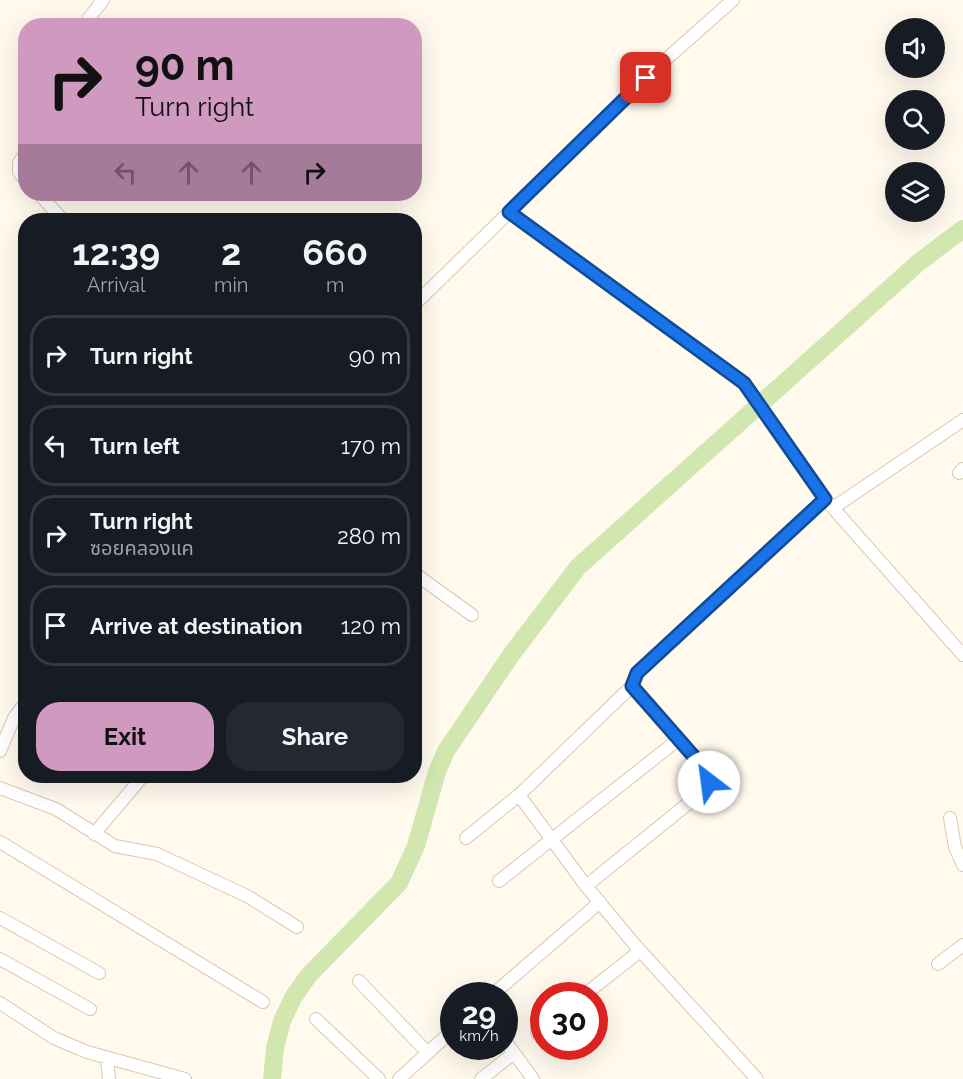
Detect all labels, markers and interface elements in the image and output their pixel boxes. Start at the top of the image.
map controls [885,18,945,222]
button: sound [885,18,945,78]
text: 90 m [135,41,235,90]
icon: right [36,42,114,120]
pin [620,52,671,103]
icon: arrive [629,61,662,94]
button: search [885,90,945,150]
text: Turn right [135,91,254,122]
icon: left [109,156,142,189]
icon: ahead [172,156,205,189]
icon: ahead [235,156,268,189]
icon: right [298,156,331,189]
button: layers [885,162,945,222]
text: 12:39 [72,231,160,273]
text: 2 [221,231,241,273]
text: 660 [302,231,368,273]
text: Arrival [87,273,145,297]
text: min [214,273,248,297]
text: m [326,273,344,297]
icon: right [39,339,72,372]
text: Turn right [90,343,193,369]
text: 90 m [349,343,401,369]
icon: left [39,429,72,462]
text: Turn left [90,433,180,459]
text: 170 m [341,433,401,459]
text: Turn right [90,508,193,534]
icon: right [39,519,72,552]
text: 280 m [337,523,401,549]
text: ซอยคลองแค [90,536,194,560]
icon: arrive [39,609,72,642]
text: Arrive at destination [90,613,303,639]
text: 120 m [341,613,401,639]
button: Exit [36,702,214,771]
button: Share [226,702,404,771]
position arrow [677,750,741,814]
speed limit sign: 30 [530,982,608,1060]
text: 29 [462,996,496,1031]
text: km/h [459,1027,499,1045]

